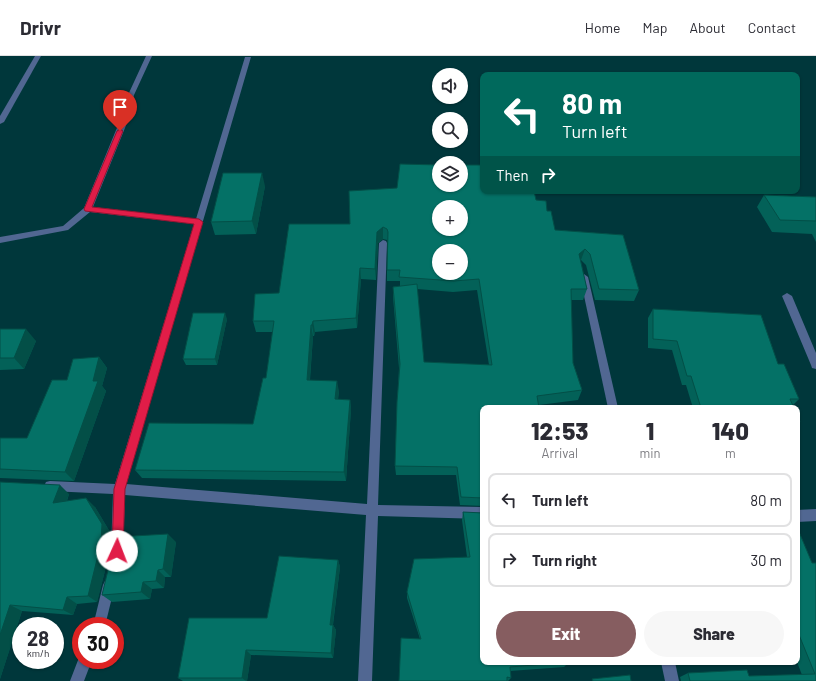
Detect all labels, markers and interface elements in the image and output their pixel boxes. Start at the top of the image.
text: Drivr [20,16,61,39]
text: Home [585,19,621,36]
text: Map [643,19,667,36]
text: About [689,19,726,36]
text: Contact [748,19,796,36]
map controls [432,68,468,280]
button: sound [432,68,468,104]
text: 80 m [562,86,622,120]
icon: left [496,88,548,140]
pin [103,90,137,131]
icon: arrive [109,96,131,118]
button: search [432,112,468,148]
text: Turn left [562,120,628,142]
button: layers [432,156,468,192]
icon: right [537,164,559,186]
text: Then [496,166,529,184]
button: + [432,200,468,236]
button: − [432,244,468,280]
text: 12:53 [531,416,588,445]
text: 1 [646,416,654,445]
text: 140 [712,416,749,445]
text: Arrival [542,445,578,461]
text: min [640,445,661,461]
text: m [725,445,736,461]
icon: left [498,489,520,511]
text: Turn left [532,491,588,509]
text: 80 m [750,491,782,509]
position arrow [96,530,138,572]
icon: right [498,549,520,571]
text: Turn right [532,551,597,569]
text: 30 m [750,551,782,569]
button: Exit [496,611,636,657]
button: Share [644,611,784,657]
speed limit sign: 30 [72,617,124,669]
text: 28 [27,626,49,650]
text: km/h [27,647,49,659]

